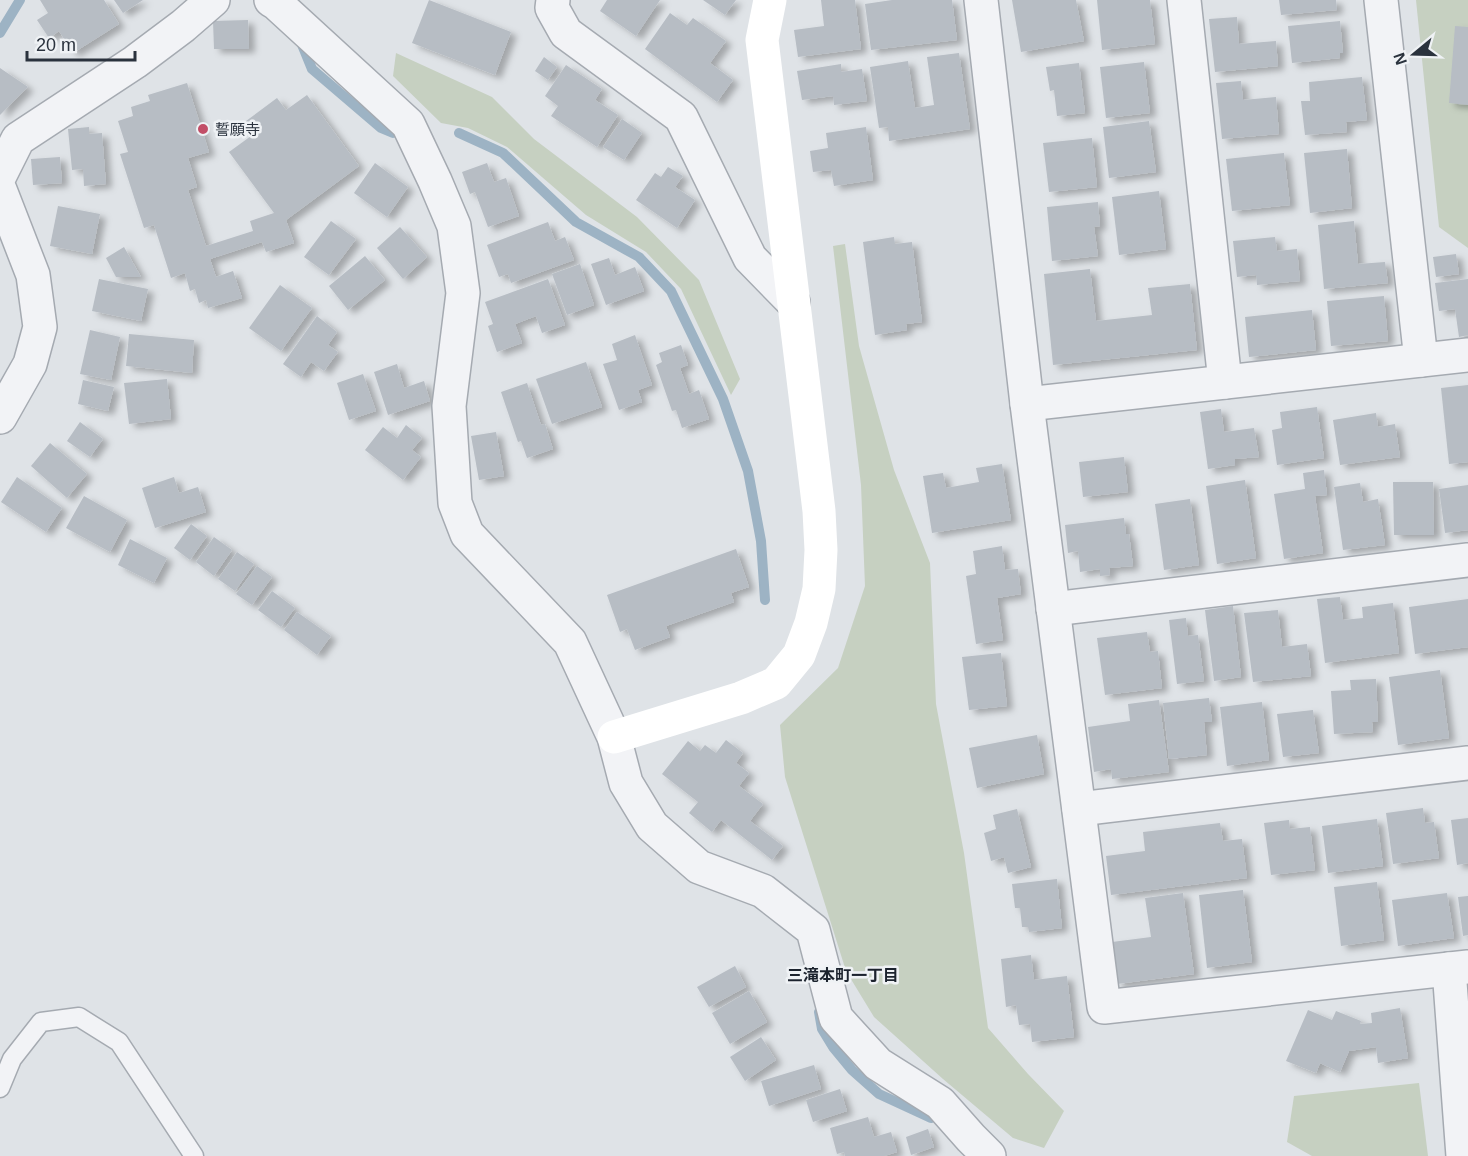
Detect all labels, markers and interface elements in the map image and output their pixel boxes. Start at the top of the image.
scale bar [27,24,135,62]
north arrow [1384,24,1444,84]
text: 20 m [36,35,76,55]
text: N [1390,50,1410,67]
place label: 誓願寺 [215,121,260,138]
marker: 誓願寺 [196,122,210,136]
district label: 三滝本町一丁目 [787,967,899,984]

